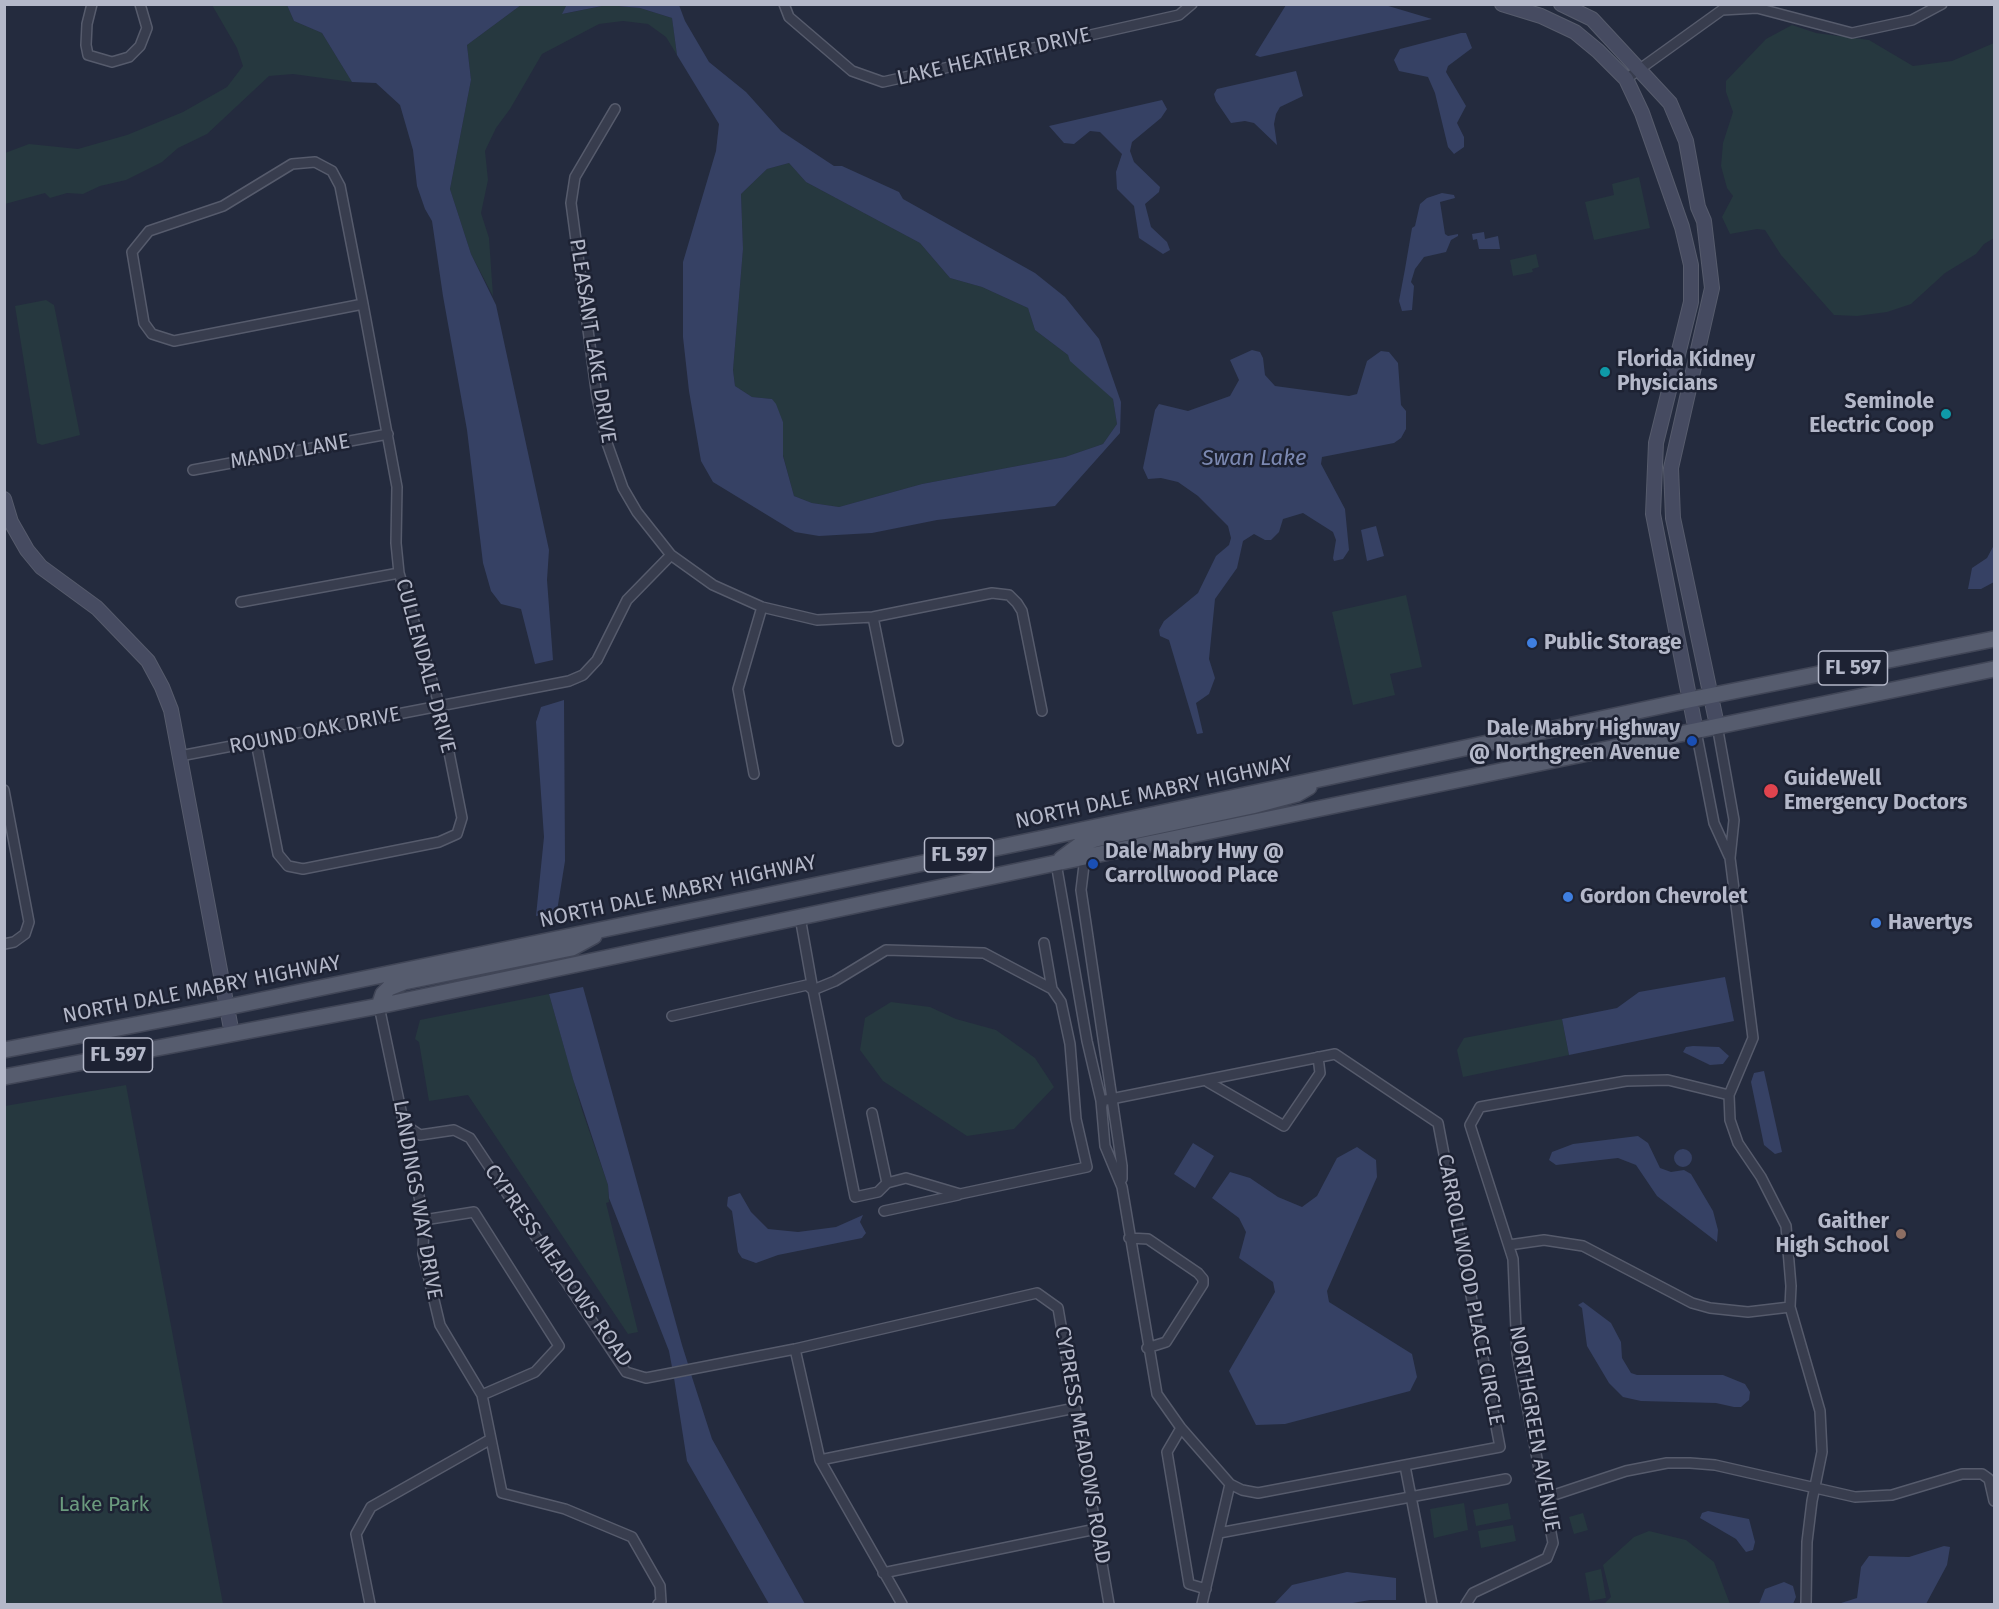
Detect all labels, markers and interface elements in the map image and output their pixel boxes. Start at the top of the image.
street label: LAKE HEATHER DRIVE [895,22,1093,92]
street label: PLEASANT LAKE DRIVE [563,237,621,445]
place label: Florida Kidney Physicians [1617,347,1755,397]
marker: Florida Kidney Physicians [1598,365,1612,379]
place label: Seminole Electric Coop [1809,389,1934,439]
marker: Seminole Electric Coop [1939,407,1953,421]
street label: MANDY LANE [228,429,352,475]
water label: Swan Lake [1202,446,1306,472]
street label: CULLENDALE DRIVE [390,576,460,756]
place label: Public Storage [1544,630,1681,656]
marker: Public Storage [1525,636,1539,650]
road number: FL 597 [1818,651,1888,685]
street label: ROUND OAK DRIVE [227,702,403,760]
place label: Dale Mabry Highway @ Northgreen Avenue [1469,716,1680,766]
marker: Dale Mabry Highway @ Northgreen Avenue [1685,734,1699,748]
street label: NORTH DALE MABRY HIGHWAY [1013,751,1295,835]
place label: GuideWell Emergency Doctors [1784,766,1967,816]
marker: GuideWell Emergency Doctors [1762,782,1780,800]
road number: FL 597 [924,838,994,872]
place label: Dale Mabry Hwy @ Carrollwood Place [1105,839,1284,889]
street label: NORTH DALE MABRY HIGHWAY [537,850,819,934]
marker: Dale Mabry Hwy @ Carrollwood Place [1086,857,1100,871]
place label: Gordon Chevrolet [1580,884,1748,910]
marker: Gordon Chevrolet [1561,890,1575,904]
place label: Havertys [1888,910,1973,936]
marker: Havertys [1869,916,1883,930]
street label: NORTH DALE MABRY HIGHWAY [61,951,343,1029]
road number: FL 597 [84,1038,152,1072]
street label: LANDINGS WAY DRIVE [387,1098,447,1302]
street label: CARROLLWOOD PLACE CIRCLE [1431,1152,1509,1428]
street label: CYPRESS MEADOWS ROAD [478,1160,638,1372]
place label: Gaither High School [1775,1209,1889,1259]
marker: Gaither High School [1894,1227,1908,1241]
street label: CYPRESS MEADOWS ROAD [1049,1324,1115,1566]
street label: NORTHGREEN AVENUE [1503,1324,1565,1534]
park label: Lake Park [59,1492,149,1518]

